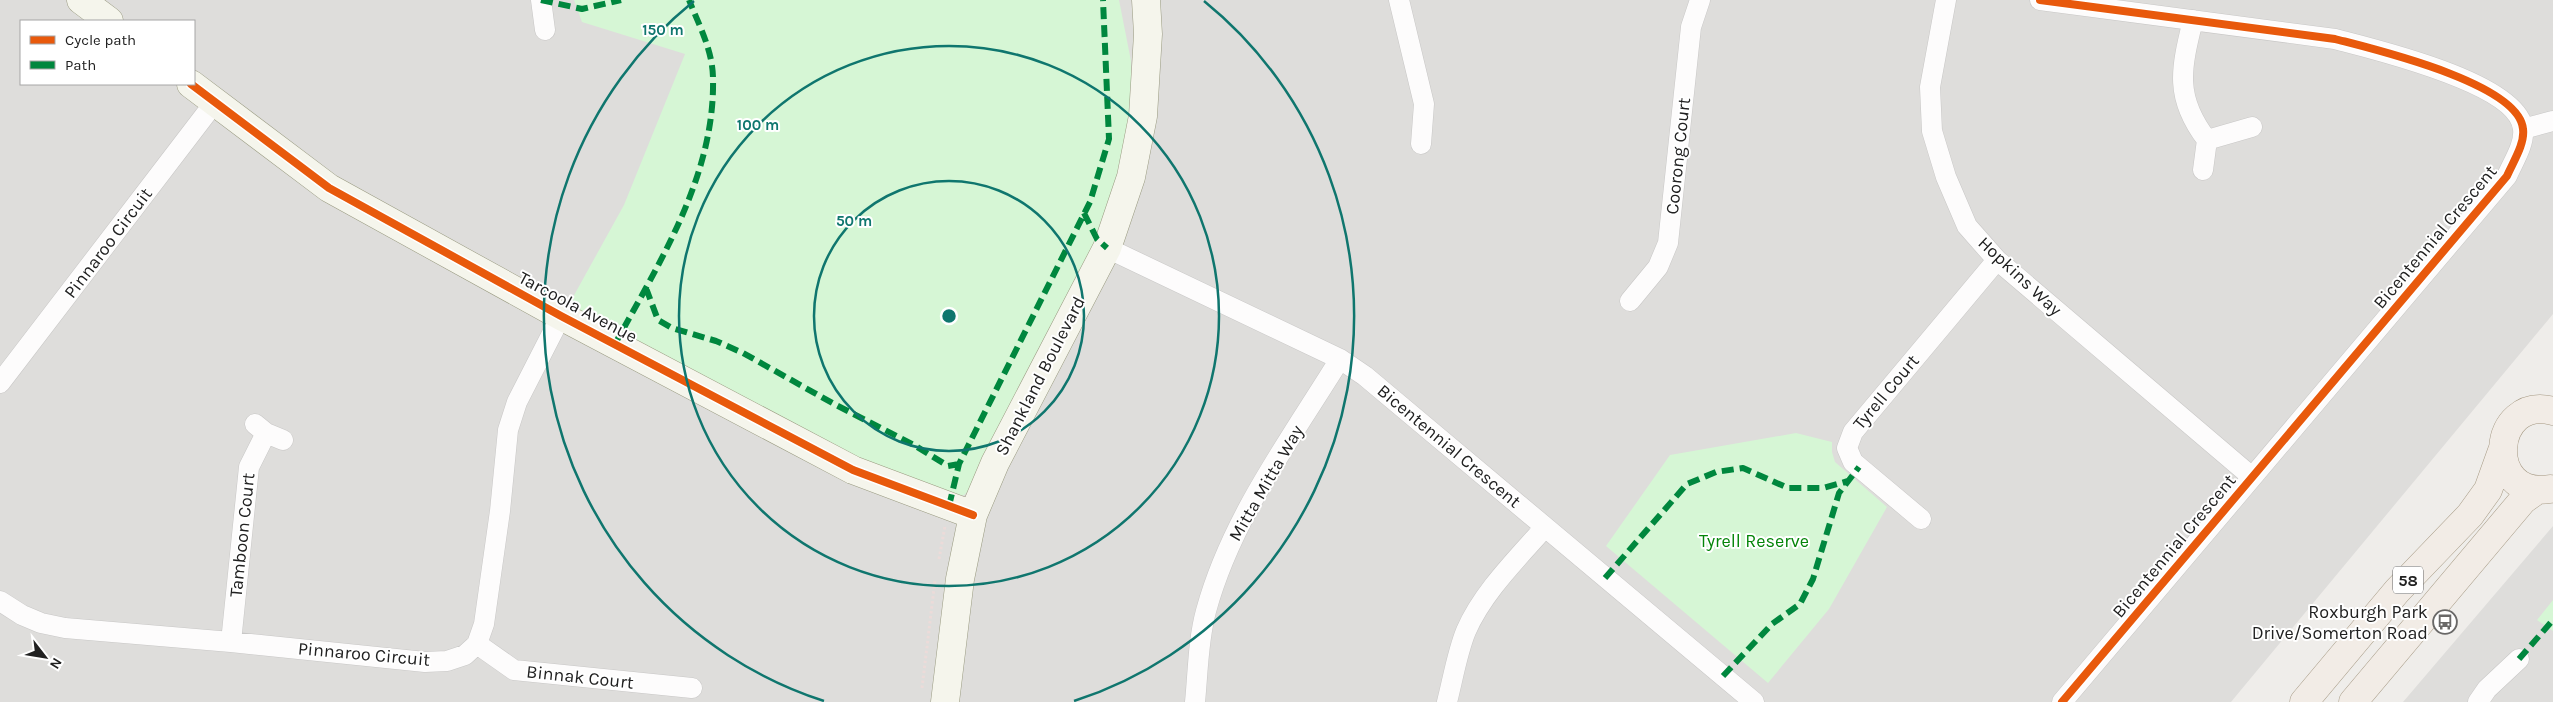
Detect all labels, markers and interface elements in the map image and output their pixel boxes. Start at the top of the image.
legend [20,20,195,85]
text: 150 m [642,21,684,39]
text: Cycle path [65,31,136,49]
text: Path [65,56,96,74]
street label: Coorong Court [1661,96,1695,216]
text: 100 m [737,116,779,134]
street label: Bicentennial Crescent [2369,161,2502,313]
street label: Pinnaroo Circuit [59,183,157,303]
text: 50 m [836,212,872,230]
street label: Hopkins Way [1974,232,2067,321]
street label: Tarcoola Avenue [515,266,641,348]
street label: Shankland Boulevard [990,293,1090,459]
centre of rings [940,307,958,325]
street label: Tyrell Court [1848,350,1924,434]
street label: Bicentennial Crescent [1373,380,1525,513]
street label: Mitta Mitta Way [1224,420,1308,545]
street label: Bicentennial Crescent [2108,470,2241,622]
street label: Tamboon Court [225,472,259,598]
park label: Tyrell Reserve [1699,530,1809,552]
road number: 58 [2393,566,2423,594]
place label: Roxburgh Park Drive/Somerton Road [2252,601,2428,644]
bus stop icon: Roxburgh Park Drive/Somerton Road [2432,609,2458,635]
north arrow [20,632,70,682]
street label: Pinnaroo Circuit [297,637,431,671]
text: N [46,655,66,672]
street label: Binnak Court [525,660,635,694]

